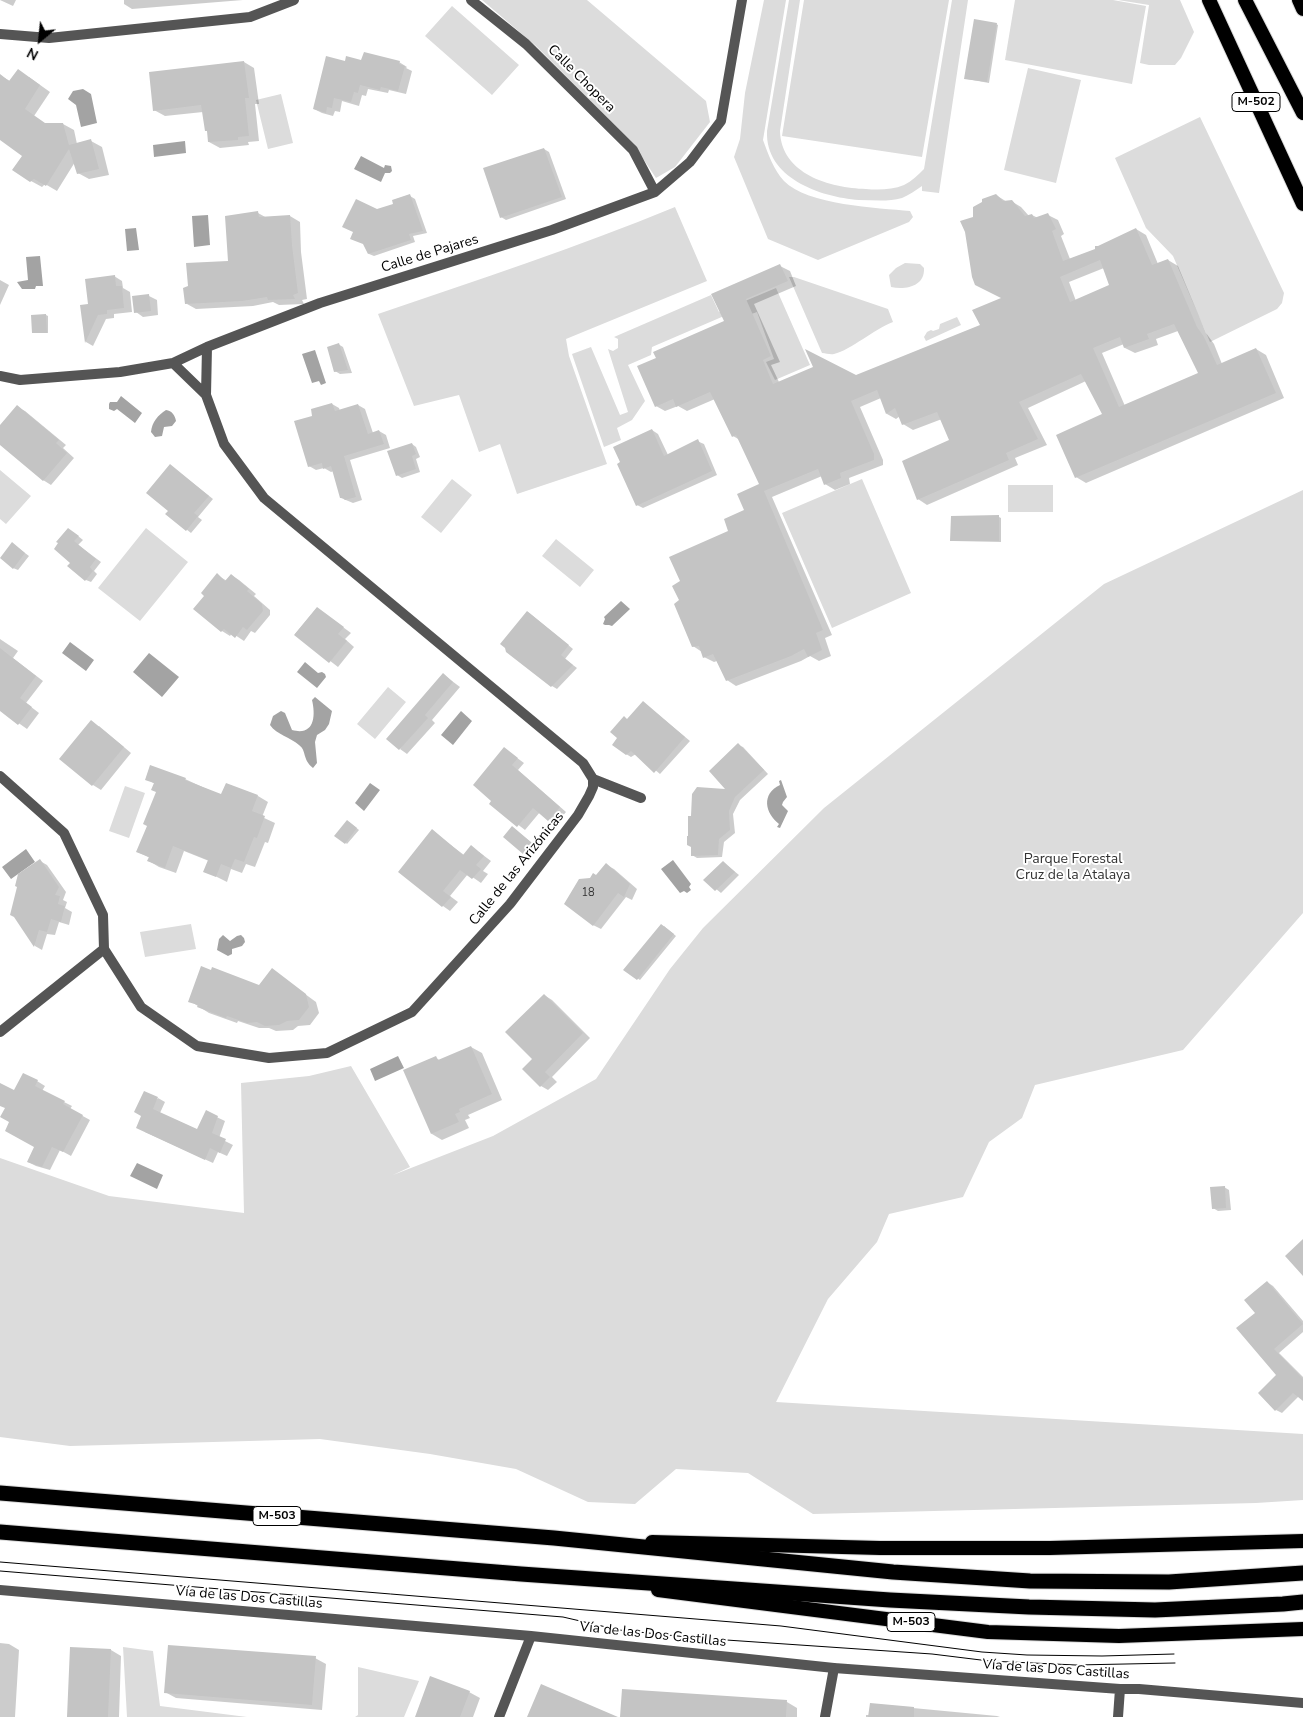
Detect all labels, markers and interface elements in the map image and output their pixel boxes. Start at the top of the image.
north arrow [15,15,65,65]
street label: Calle Chopera [544,42,618,116]
text: N [24,43,42,65]
road number: M-502 [1232,92,1280,111]
street label: Calle de Pajares [379,231,481,277]
street label: Calle de las Arizónicas [466,809,568,929]
park label: Parque Forestal Cruz de la Atalaya [1015,852,1131,884]
house number: 18 [581,886,595,900]
road number: M-503 [253,1506,301,1525]
street label: Vía de las Dos Castillas [175,1583,323,1613]
road number: M-503 [887,1612,935,1631]
street label: Vía de las Dos Castillas [579,1619,727,1651]
street label: Vía de las Dos Castillas [982,1656,1130,1684]

